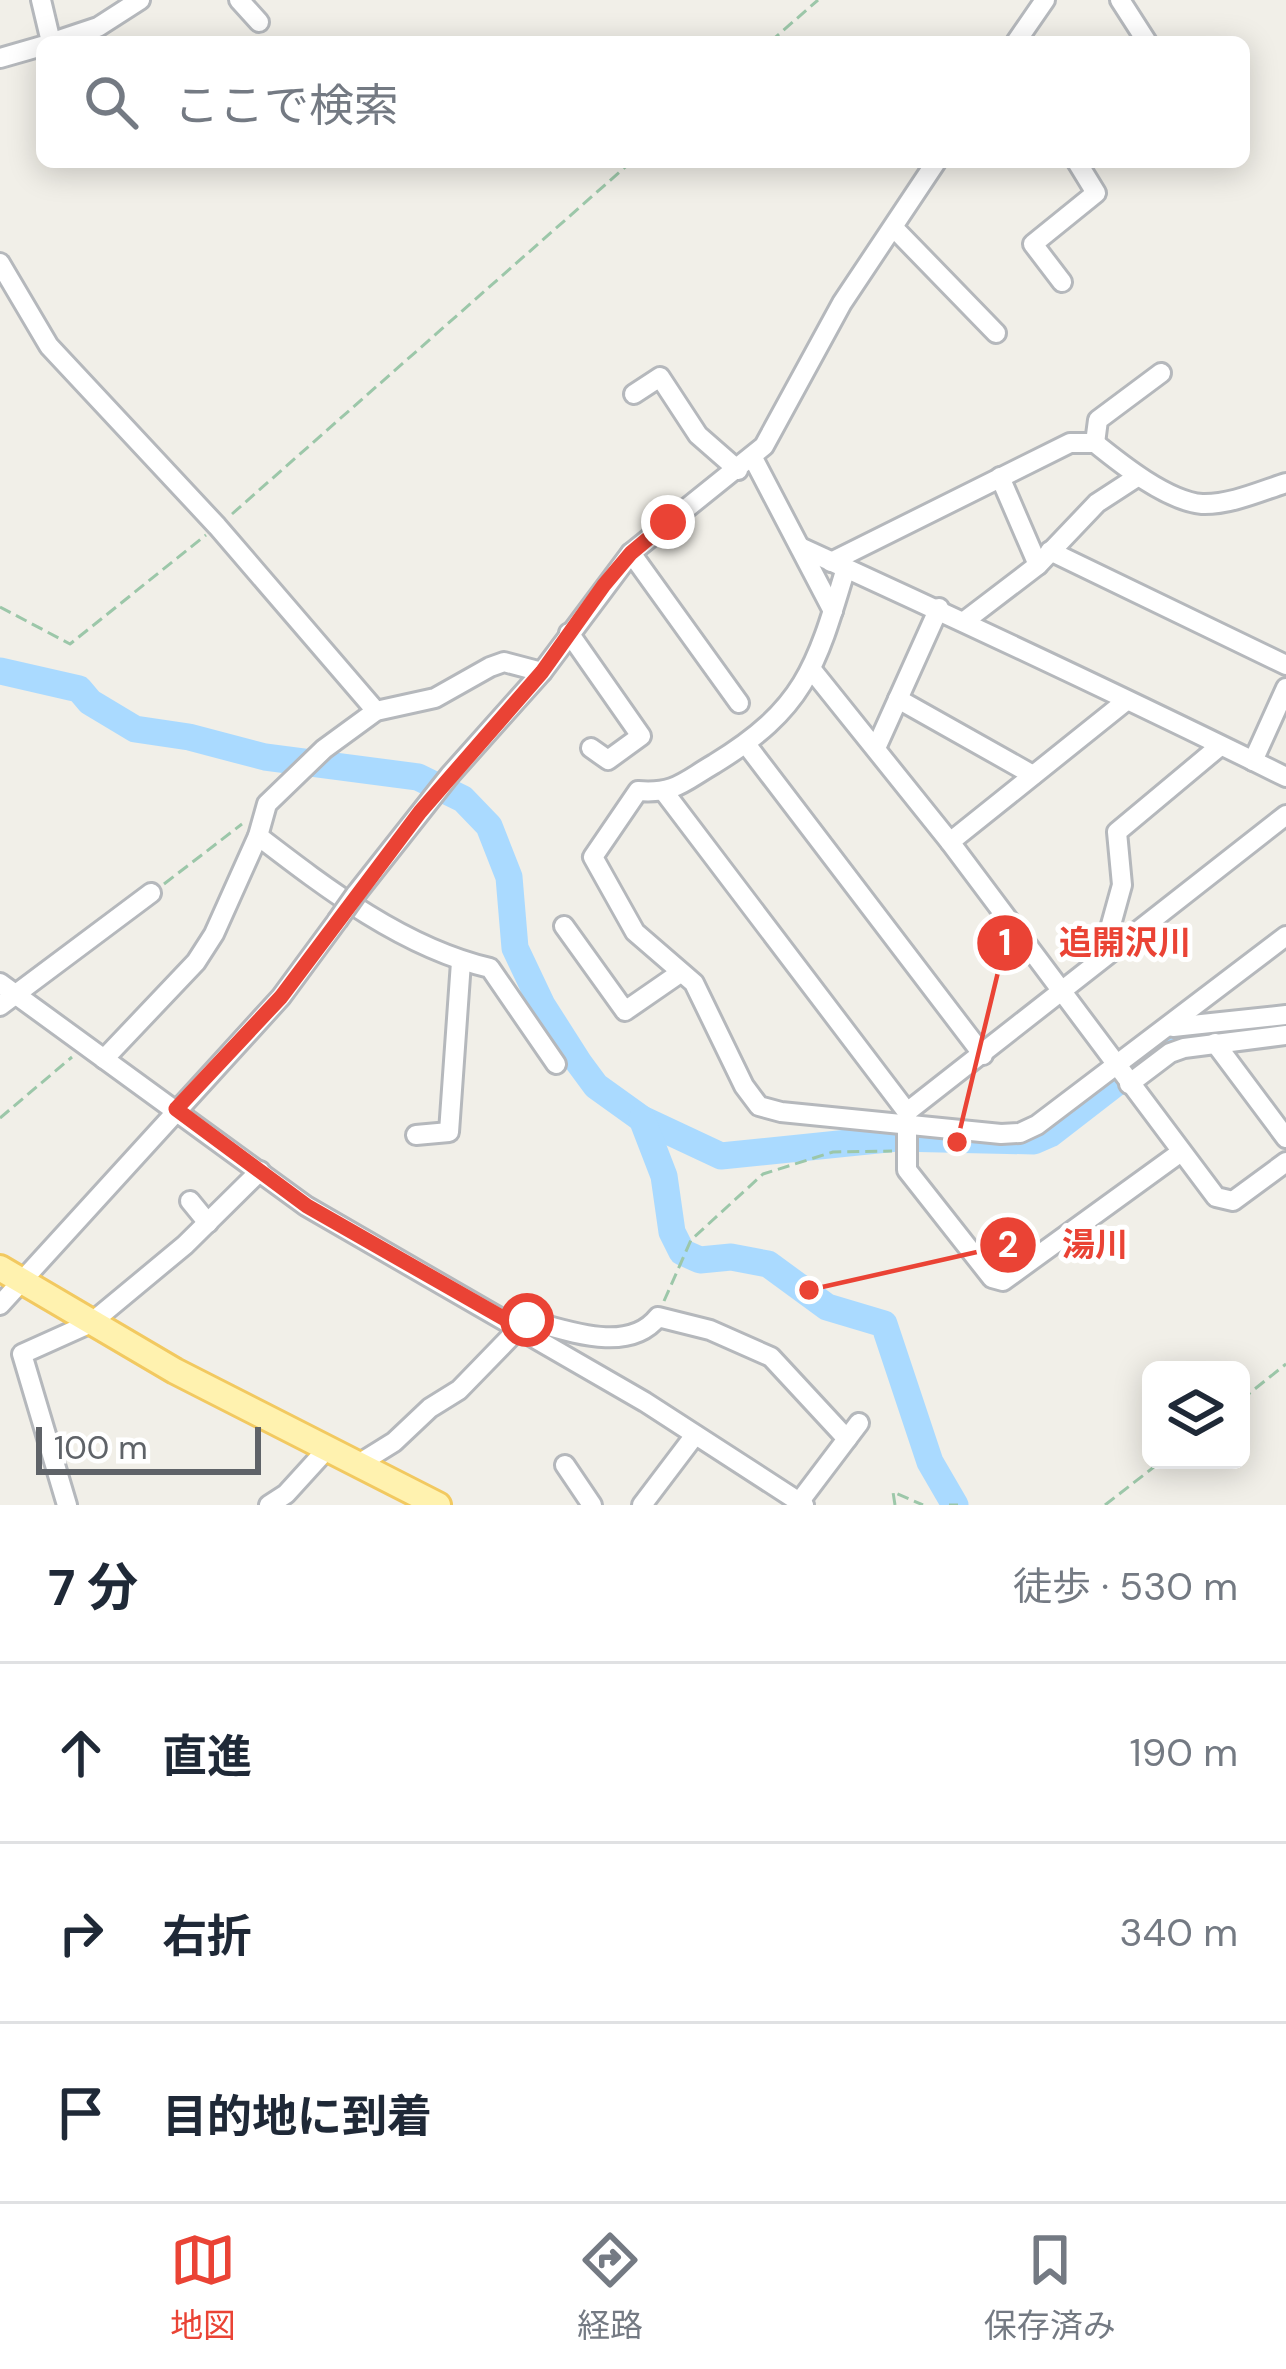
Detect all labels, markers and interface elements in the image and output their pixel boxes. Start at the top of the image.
search box [36,36,1250,168]
icon: search [78,69,144,135]
text: ここで検索 [174,76,399,135]
route end [641,495,695,549]
callout: 追開沢川 [975,908,1215,977]
text: 1 [998,919,1012,966]
text: 追開沢川 [1059,921,1191,964]
callout: 湯川 [978,1210,1152,1279]
text: 2 [998,1221,1018,1268]
text: 湯川 [1062,1223,1128,1266]
route start [500,1293,554,1347]
map controls [1142,1361,1250,1469]
button: layers [1142,1361,1250,1469]
scale bar [36,1421,261,1474]
text: 100 m [54,1426,148,1469]
text: 7 分 [48,1554,138,1621]
text: 徒歩 · 530 m [1013,1561,1238,1612]
icon: ahead [48,1720,114,1786]
text: 直進 [162,1727,252,1786]
text: 190 m [1130,1727,1238,1778]
icon: right [48,1900,114,1966]
text: 右折 [162,1907,252,1966]
text: 340 m [1119,1907,1238,1958]
icon: arrive [48,2080,114,2146]
text: 目的地に到着 [162,2087,432,2146]
tab: 地図 [170,2227,236,2347]
tab: 経路 [577,2227,643,2347]
tab: 保存済み [984,2227,1116,2347]

